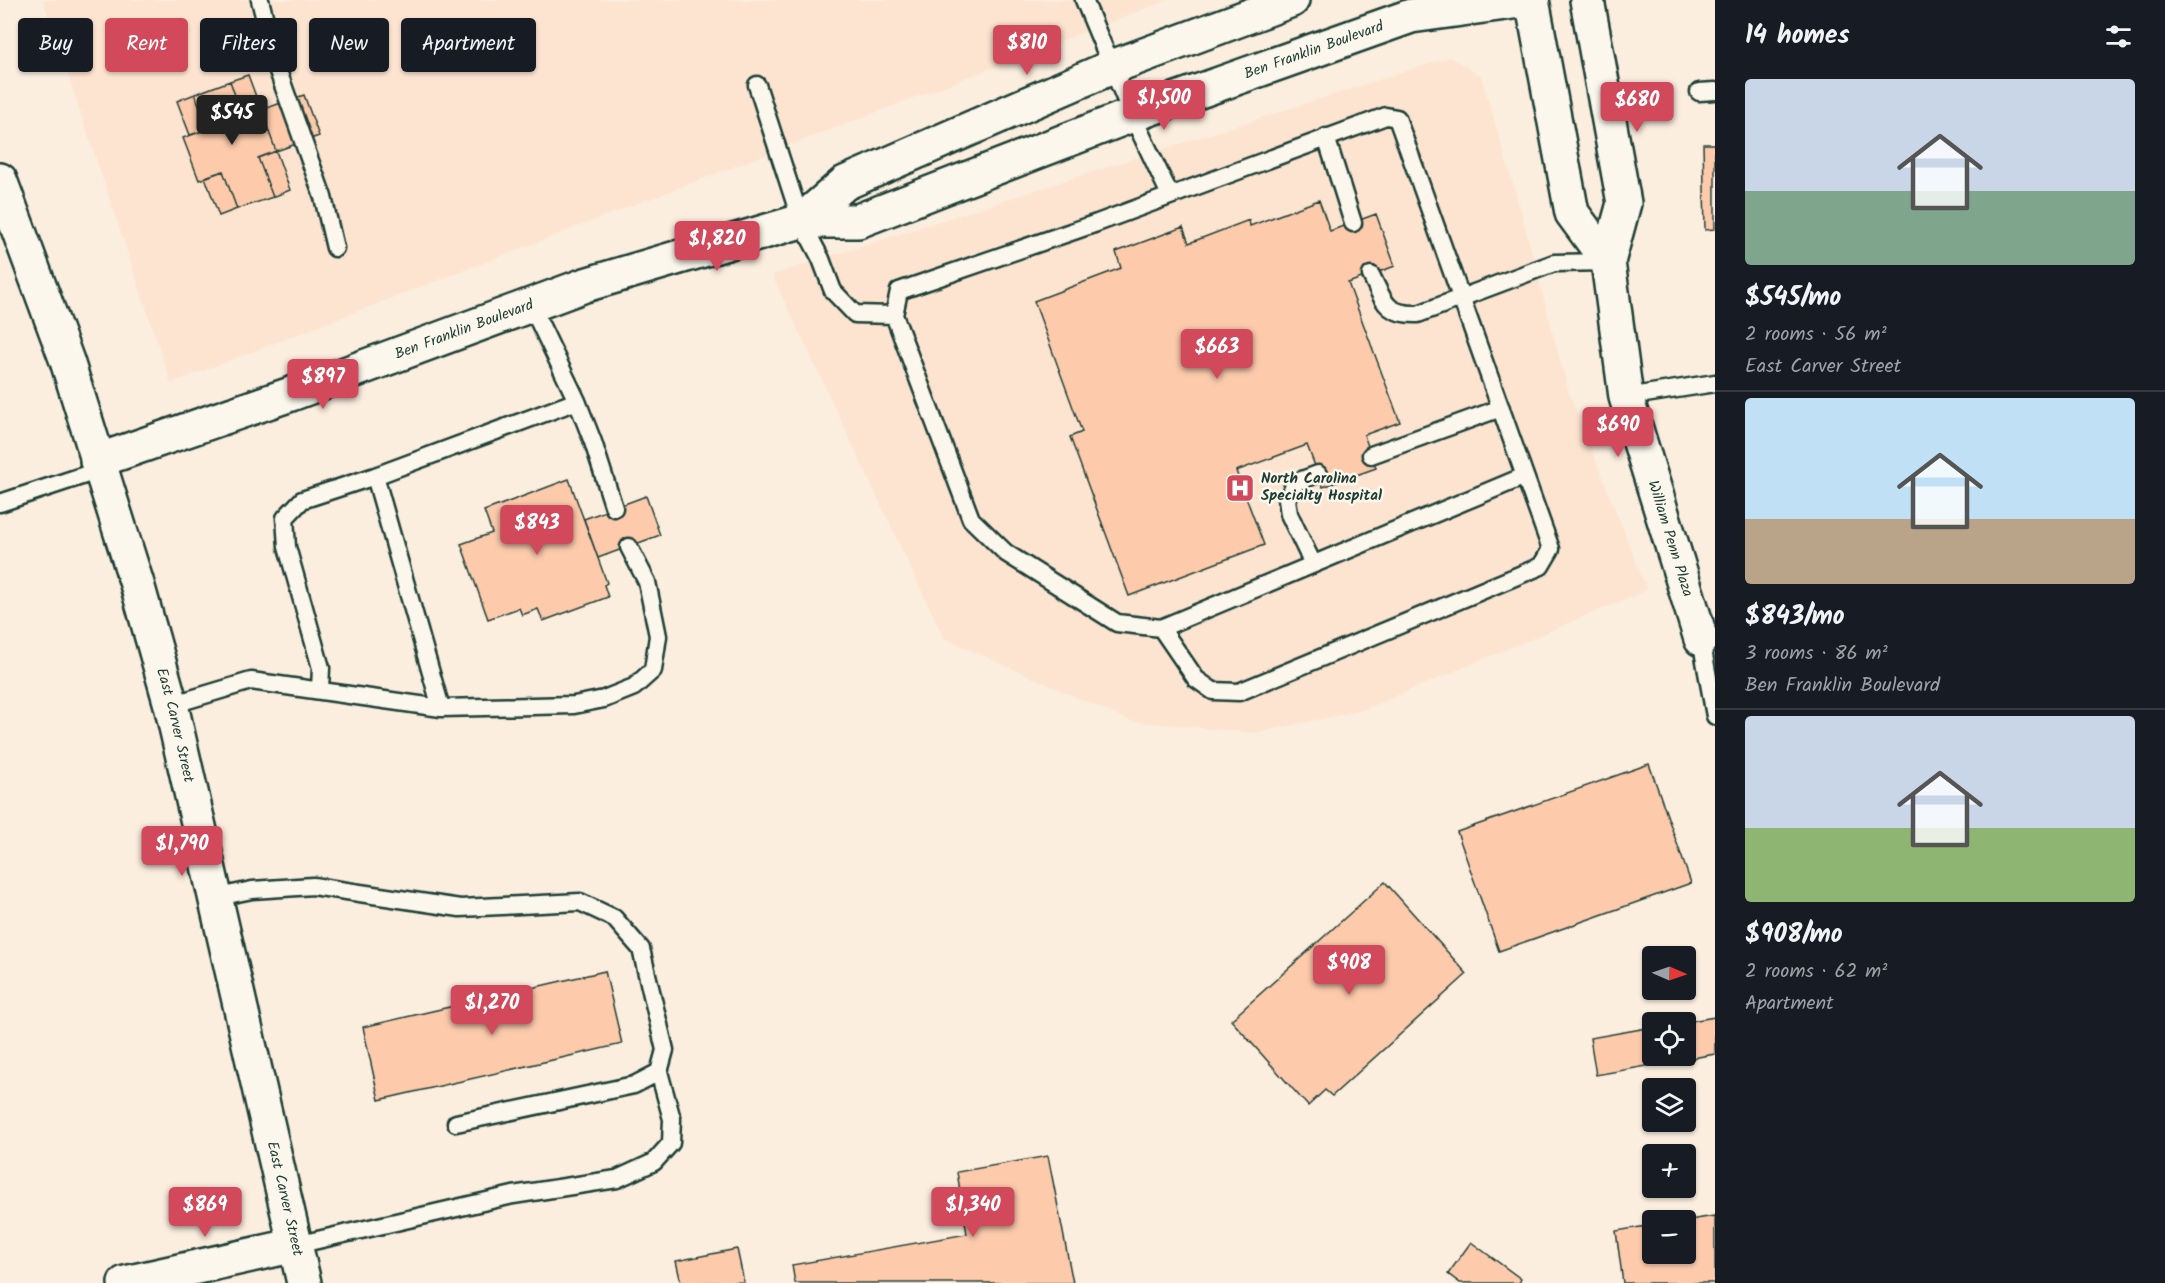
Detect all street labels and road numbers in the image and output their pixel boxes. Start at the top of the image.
street label: Ben Franklin Boulevard [1241,14,1387,86]
street label: Ben Franklin Boulevard [391,293,538,366]
street label: William Penn Plaza [1641,477,1699,600]
street label: East Carver Street [149,665,200,785]
street label: East Carver Street [260,1139,309,1259]

